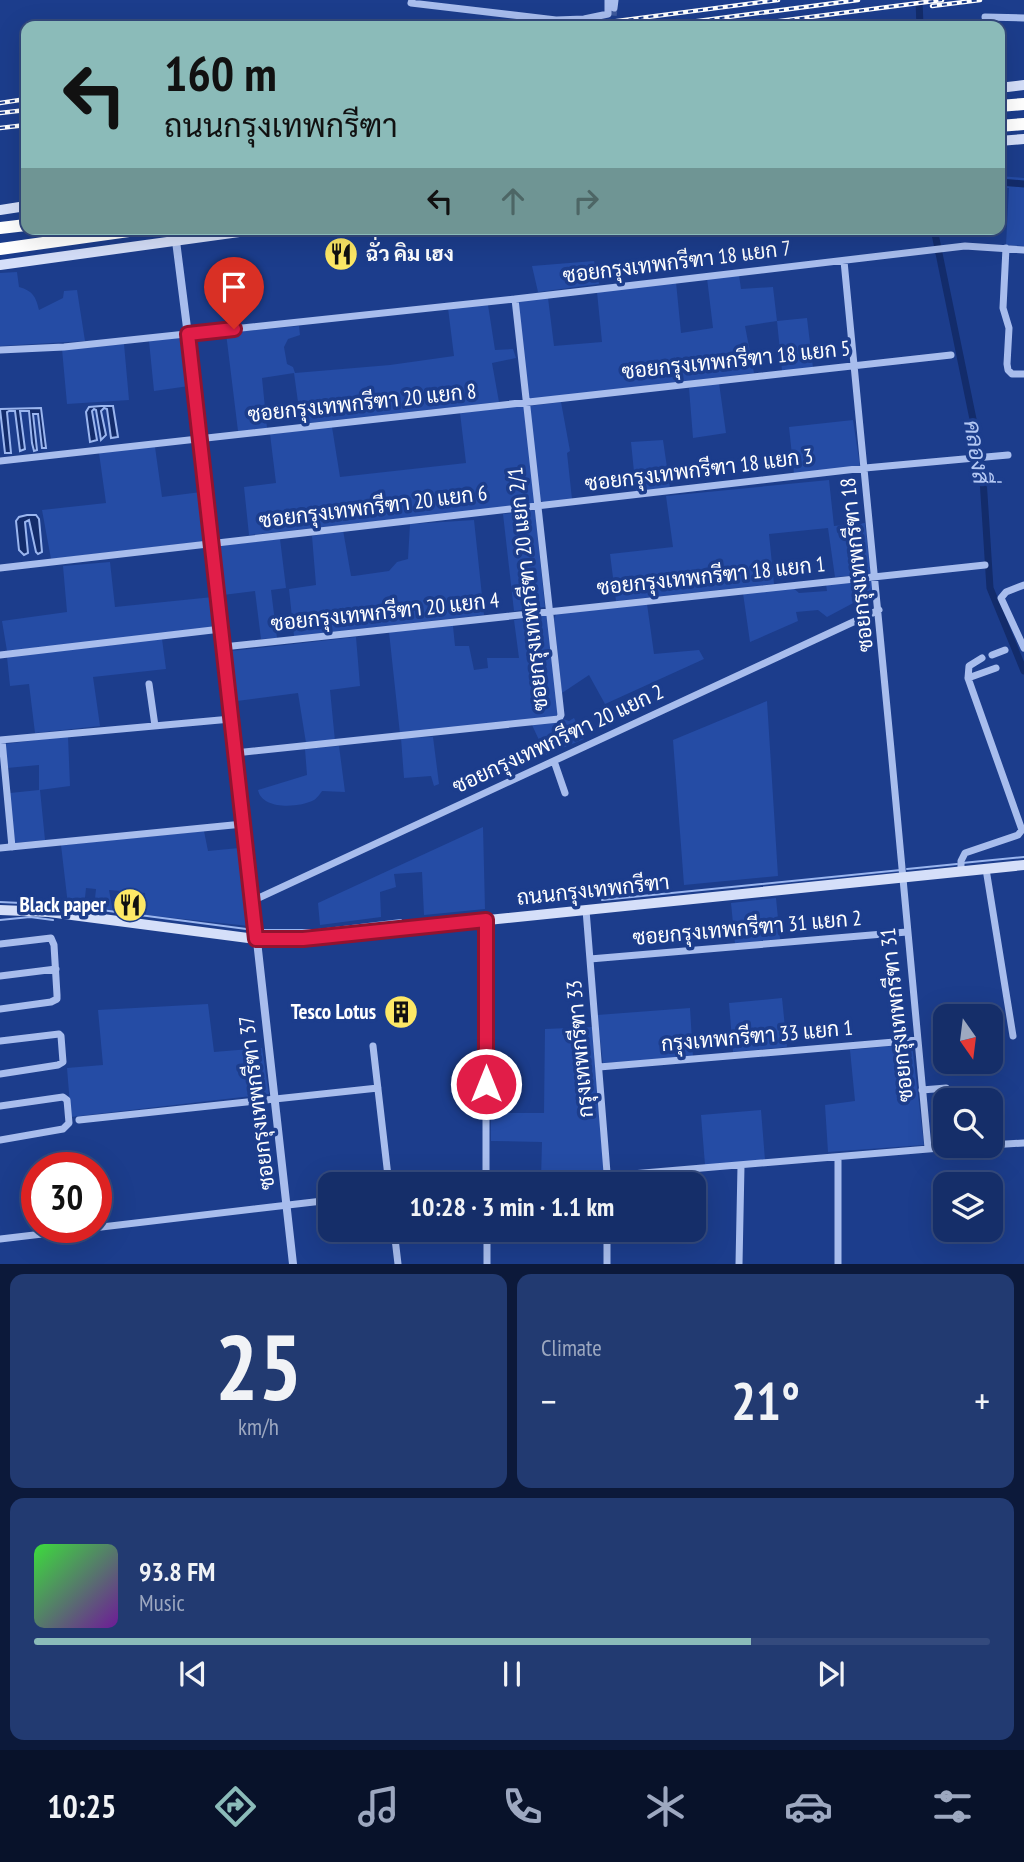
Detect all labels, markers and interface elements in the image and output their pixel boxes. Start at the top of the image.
text: 160 m [164,41,277,105]
icon: left [49,49,140,140]
text: ถนนกรุงเทพกรีฑา [164,104,398,146]
icon: left [421,182,459,220]
icon: ahead [494,182,532,220]
icon: right [567,182,605,220]
street label: ซอยกรุงเทพกรีฑา 18 แยก 7 [561,234,793,290]
restaurant icon: ฉั่ว คิม เฮง [322,235,360,273]
place label: ฉั่ว คิม เฮง [366,235,454,267]
pin [204,257,264,329]
icon: arrive [215,268,253,306]
street label: ซอยกรุงเทพกรีฑา 18 แยก 5 [620,334,852,386]
street label: ซอยกรุงเทพกรีฑา 20 แยก 8 [246,377,478,429]
water label: คลองสี่ [958,417,1003,489]
street label: ซอยกรุงเทพกรีฑา 18 แยก 3 [583,442,815,498]
street label: ซอยกรุงเทพกรีฑา 20 แยก 2/1 [501,465,555,713]
street label: ซอยกรุงเทพกรีฑา 18 [834,476,880,654]
street label: ซอยกรุงเทพกรีฑา 20 แยก 6 [257,479,489,535]
street label: ซอยกรุงเทพกรีฑา 18 แยก 1 [595,550,827,602]
street label: ซอยกรุงเทพกรีฑา 20 แยก 4 [269,586,501,638]
street label: ซอยกรุงเทพกรีฑา 20 แยก 2 [448,678,668,800]
street label: ถนนกรุงเทพกรีฑา [515,868,671,912]
restaurant icon: Black paper [111,886,149,924]
place label: Black paper [20,891,107,918]
street label: ซอยกรุงเทพกรีฑา 31 แยก 2 [631,904,863,952]
street label: ซอยกรุงเทพกรีฑา 31 [874,926,920,1104]
street label: กรุงเทพกรีฑา 33 [560,979,600,1119]
building icon: Tesco Lotus [382,993,420,1031]
place label: Tesco Lotus [291,998,376,1025]
north arrow [933,1004,1003,1074]
map controls [933,1004,1003,1242]
street label: ซอยกรุงเทพกรีฑา 37 [232,1014,282,1192]
street label: กรุงเทพกรีฑา 33 แยก 1 [660,1014,854,1058]
position arrow [449,1047,523,1121]
button: search [933,1088,1003,1158]
speed limit sign: 30 [21,1152,112,1243]
button: layers [933,1172,1003,1242]
text: 10:28 · 3 min · 1.1 km [410,1190,614,1223]
text: 25 [215,1307,302,1425]
text: Climate [541,1333,602,1362]
text: 21° [731,1367,800,1434]
text: − [541,1376,557,1425]
text: + [974,1376,990,1425]
text: km/h [238,1412,279,1441]
text: 93.8 FM [139,1555,215,1588]
text: Music [139,1588,185,1617]
icon: previous [174,1655,212,1693]
icon: pause [493,1655,531,1693]
icon: next [812,1655,850,1693]
icon: directions [211,1782,260,1831]
icon: music [354,1782,403,1831]
icon: phone [498,1782,547,1831]
icon: climate [641,1782,690,1831]
icon: car [784,1782,833,1831]
icon: filters [928,1782,977,1831]
text: 10:25 [47,1785,116,1827]

